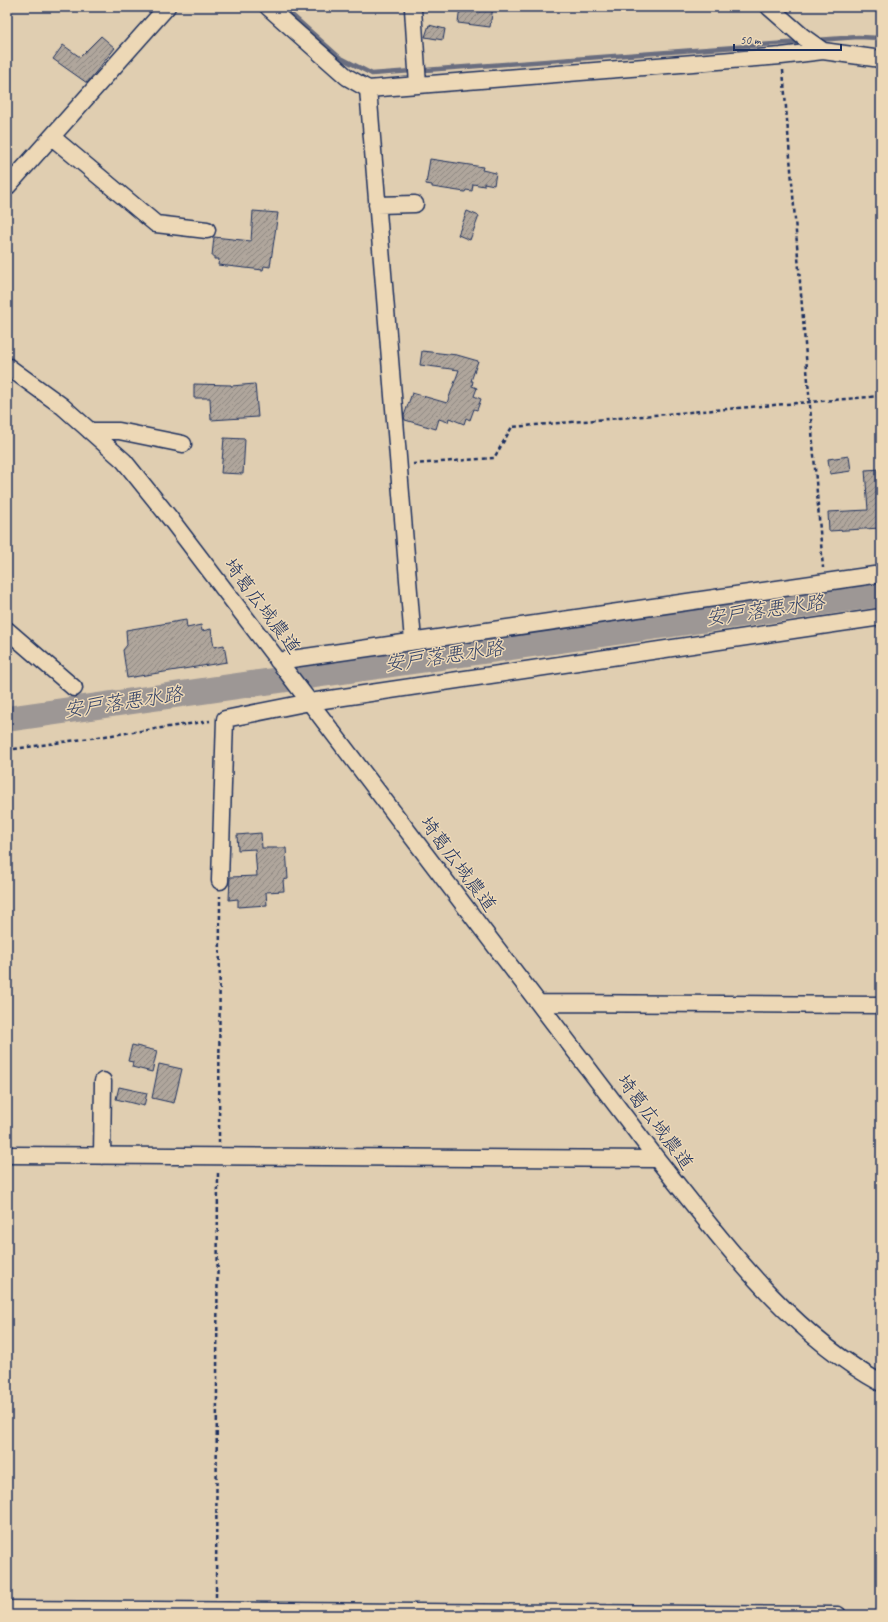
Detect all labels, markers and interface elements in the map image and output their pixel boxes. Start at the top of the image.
scale bar [734,26,841,52]
text: 50 m [740,32,762,48]
street label: 埼葛広域農道 [218,553,306,659]
water label: 安戸落悪水路 [704,589,827,631]
water label: 安戸落悪水路 [383,635,506,677]
water label: 安戸落悪水路 [62,681,185,723]
street label: 埼葛広域農道 [414,811,502,917]
street label: 埼葛広域農道 [611,1069,699,1175]

